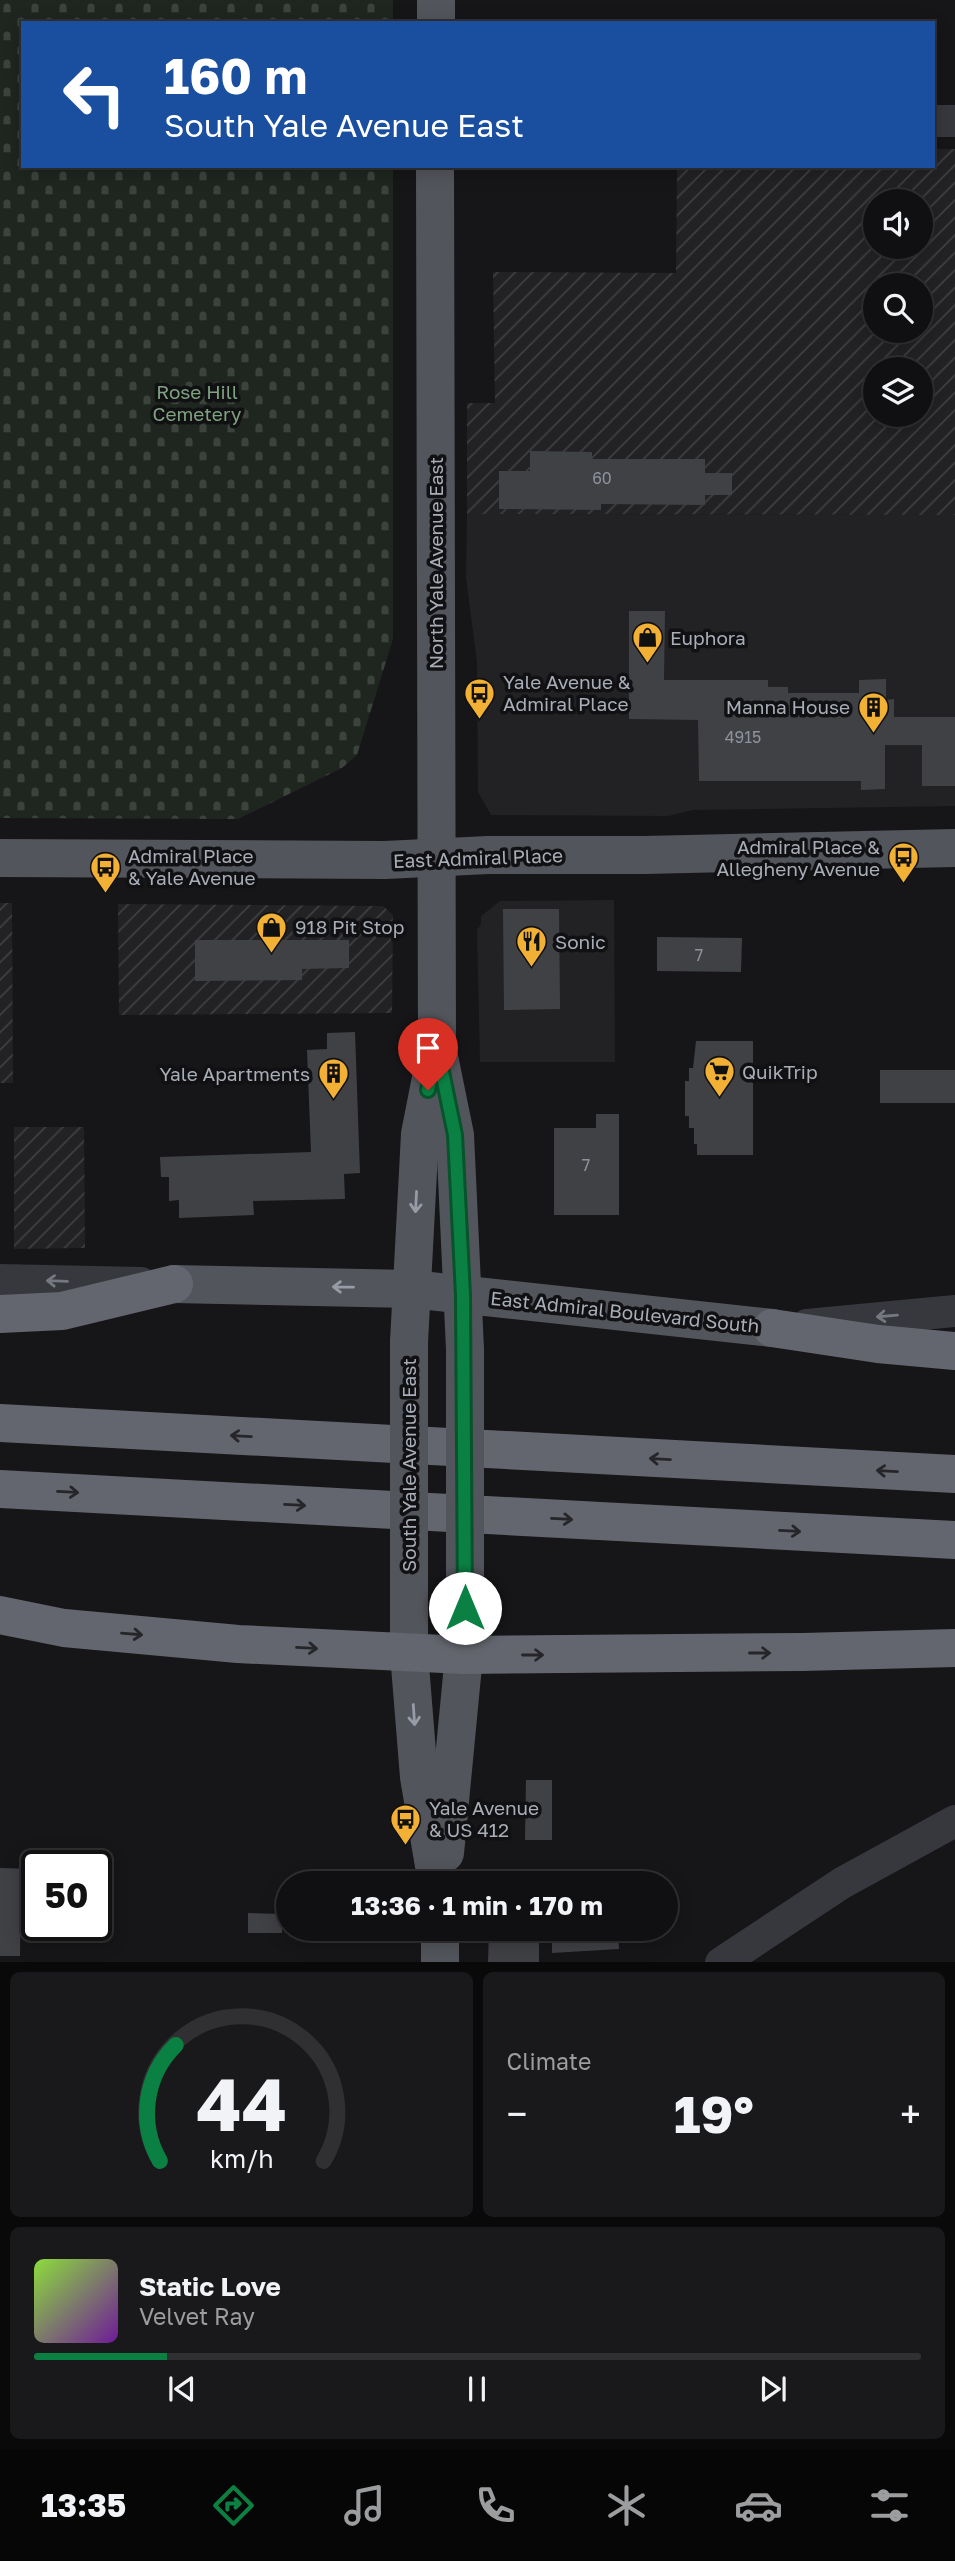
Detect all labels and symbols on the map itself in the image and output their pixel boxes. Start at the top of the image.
park label: Rose Hill Cemetery [152,380,242,425]
street label: North Yale Avenue East [424,457,447,669]
house number: 60 [592,468,612,488]
shop icon: Euphora [630,621,664,665]
place label: Euphora [670,626,746,649]
place label: Yale Avenue & Admiral Place [503,670,631,715]
bus stop icon: Yale Avenue & Admiral Place [463,676,497,720]
building icon: Manna House [856,690,890,734]
place label: Manna House [726,695,850,718]
house number: 4915 [725,727,761,747]
place label: Admiral Place & Allegheny Avenue [717,835,880,880]
bus stop icon: Admiral Place & Allegheny Avenue [886,841,920,885]
street label: East Admiral Place [393,843,563,872]
place label: Admiral Place & Yale Avenue [128,844,256,889]
bus stop icon: Admiral Place & Yale Avenue [88,850,122,894]
shop icon: 918 Pit Stop [255,910,289,954]
place label: 918 Pit Stop [295,915,404,938]
restaurant icon: Sonic [515,925,549,969]
place label: Sonic [555,930,606,953]
house number: 7 [695,945,703,965]
pin [398,1018,458,1090]
supermarket icon: QuikTrip [702,1055,736,1099]
building icon: Yale Apartments [316,1057,350,1101]
place label: QuikTrip [742,1060,818,1083]
place label: Yale Apartments [159,1062,310,1085]
house number: 7 [582,1155,590,1175]
one-way arrow [409,1190,422,1213]
one-way arrow [45,1274,68,1288]
one-way arrow [331,1281,354,1294]
street label: East Admiral Boulevard South [489,1286,761,1337]
one-way arrow [876,1310,899,1323]
street label: South Yale Avenue East [397,1358,420,1572]
one-way arrow [231,1429,253,1442]
one-way arrow [649,1452,671,1465]
one-way arrow [876,1464,899,1477]
one-way arrow [56,1486,79,1499]
one-way arrow [284,1498,307,1511]
one-way arrow [551,1513,573,1526]
one-way arrow [778,1525,800,1538]
position arrow [428,1571,502,1645]
one-way arrow [120,1628,143,1641]
one-way arrow [295,1641,318,1654]
one-way arrow [748,1646,771,1660]
one-way arrow [521,1648,544,1661]
one-way arrow [408,1703,421,1726]
place label: Yale Avenue & US 412 [429,1796,539,1841]
bus stop icon: Yale Avenue & US 412 [389,1802,423,1846]
speed limit sign: 50 [21,1850,112,1941]

